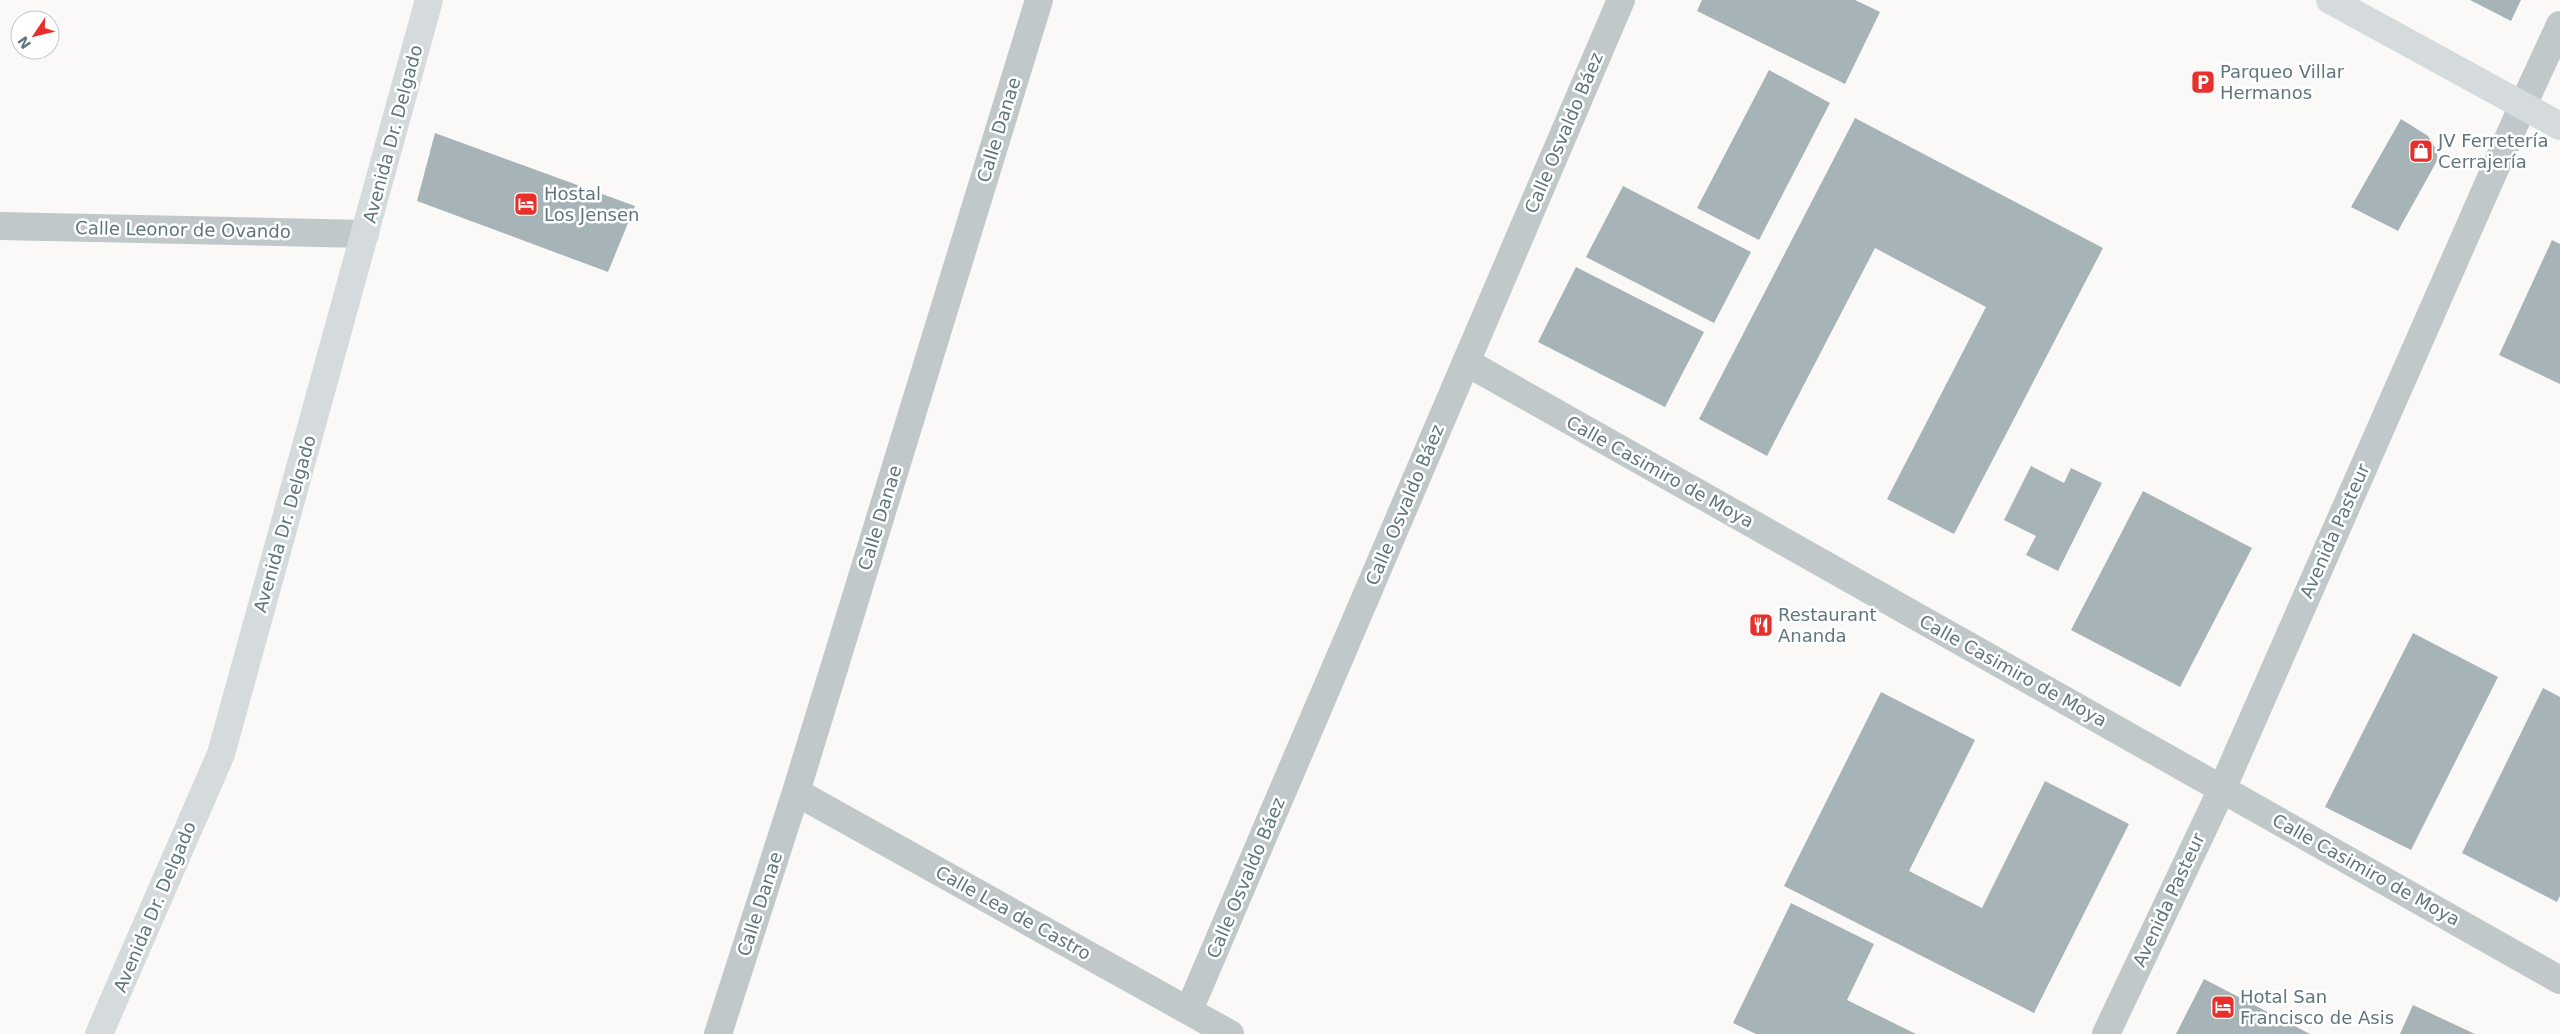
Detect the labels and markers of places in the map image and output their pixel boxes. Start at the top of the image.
place label: Parqueo Villar Hermanos [2220,61,2345,103]
parking icon: Parqueo Villar Hermanos [2190,69,2216,95]
place label: JV Ferretería Cerrajería [2437,130,2549,172]
shop icon: JV Ferretería Cerrajería [2408,138,2434,164]
place label: Hostal Los Jensen [544,183,639,225]
hotel icon: Hostal Los Jensen [513,191,539,217]
place label: Restaurant Ananda [1778,604,1877,646]
restaurant icon: Restaurant Ananda [1748,612,1774,638]
place label: Hotal San Francisco de Asis [2240,986,2394,1028]
hotel icon: Hotal San Francisco de Asis [2210,994,2236,1020]

